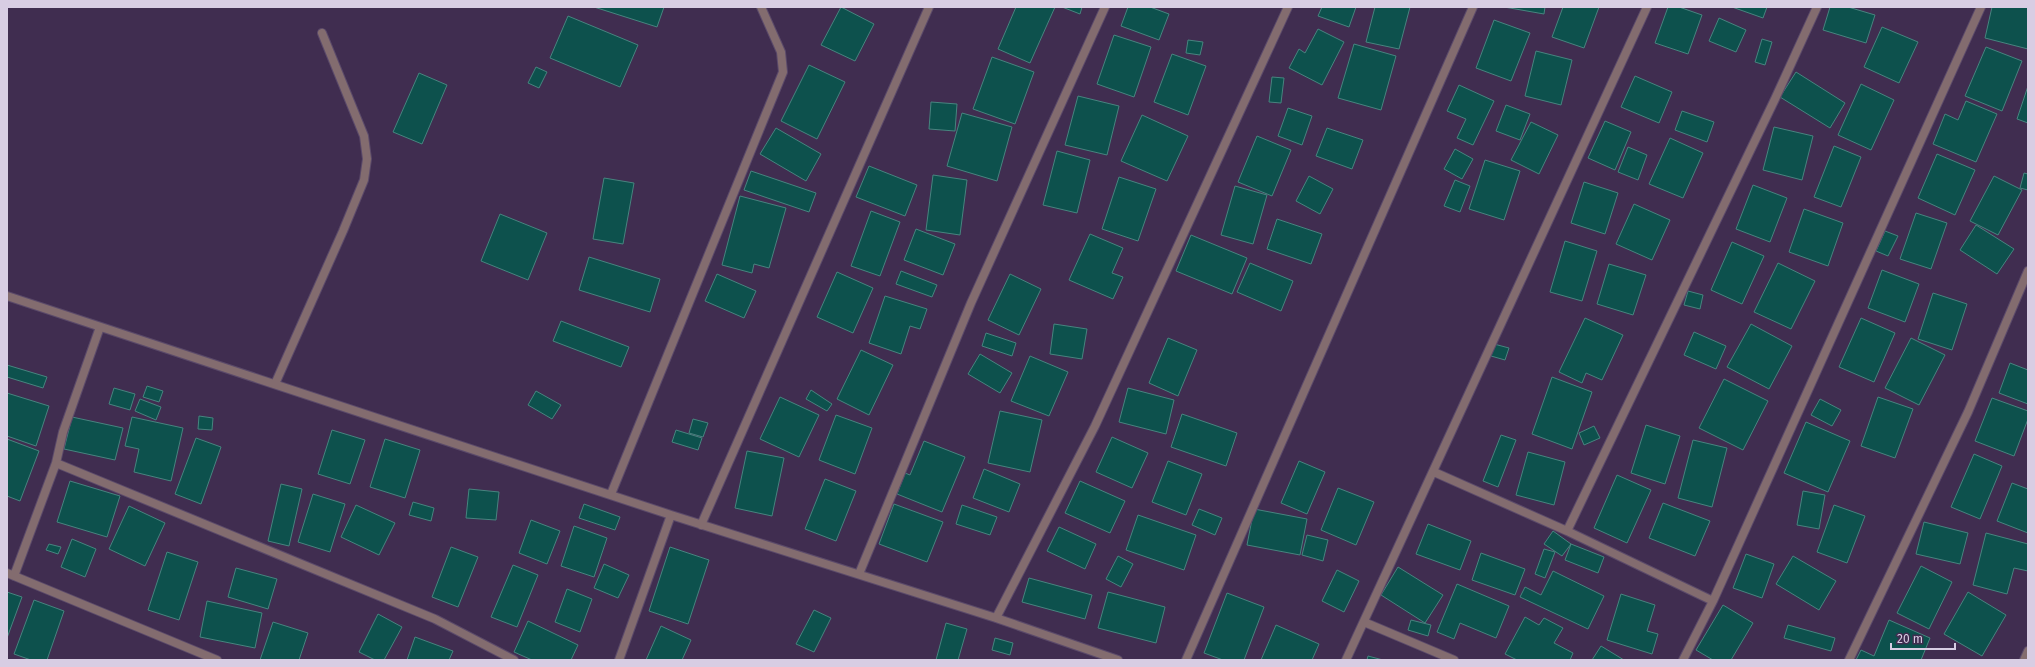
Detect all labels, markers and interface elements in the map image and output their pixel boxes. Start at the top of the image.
scale bar [1891,625,1955,651]
text: 20 m [1897,632,1923,646]

